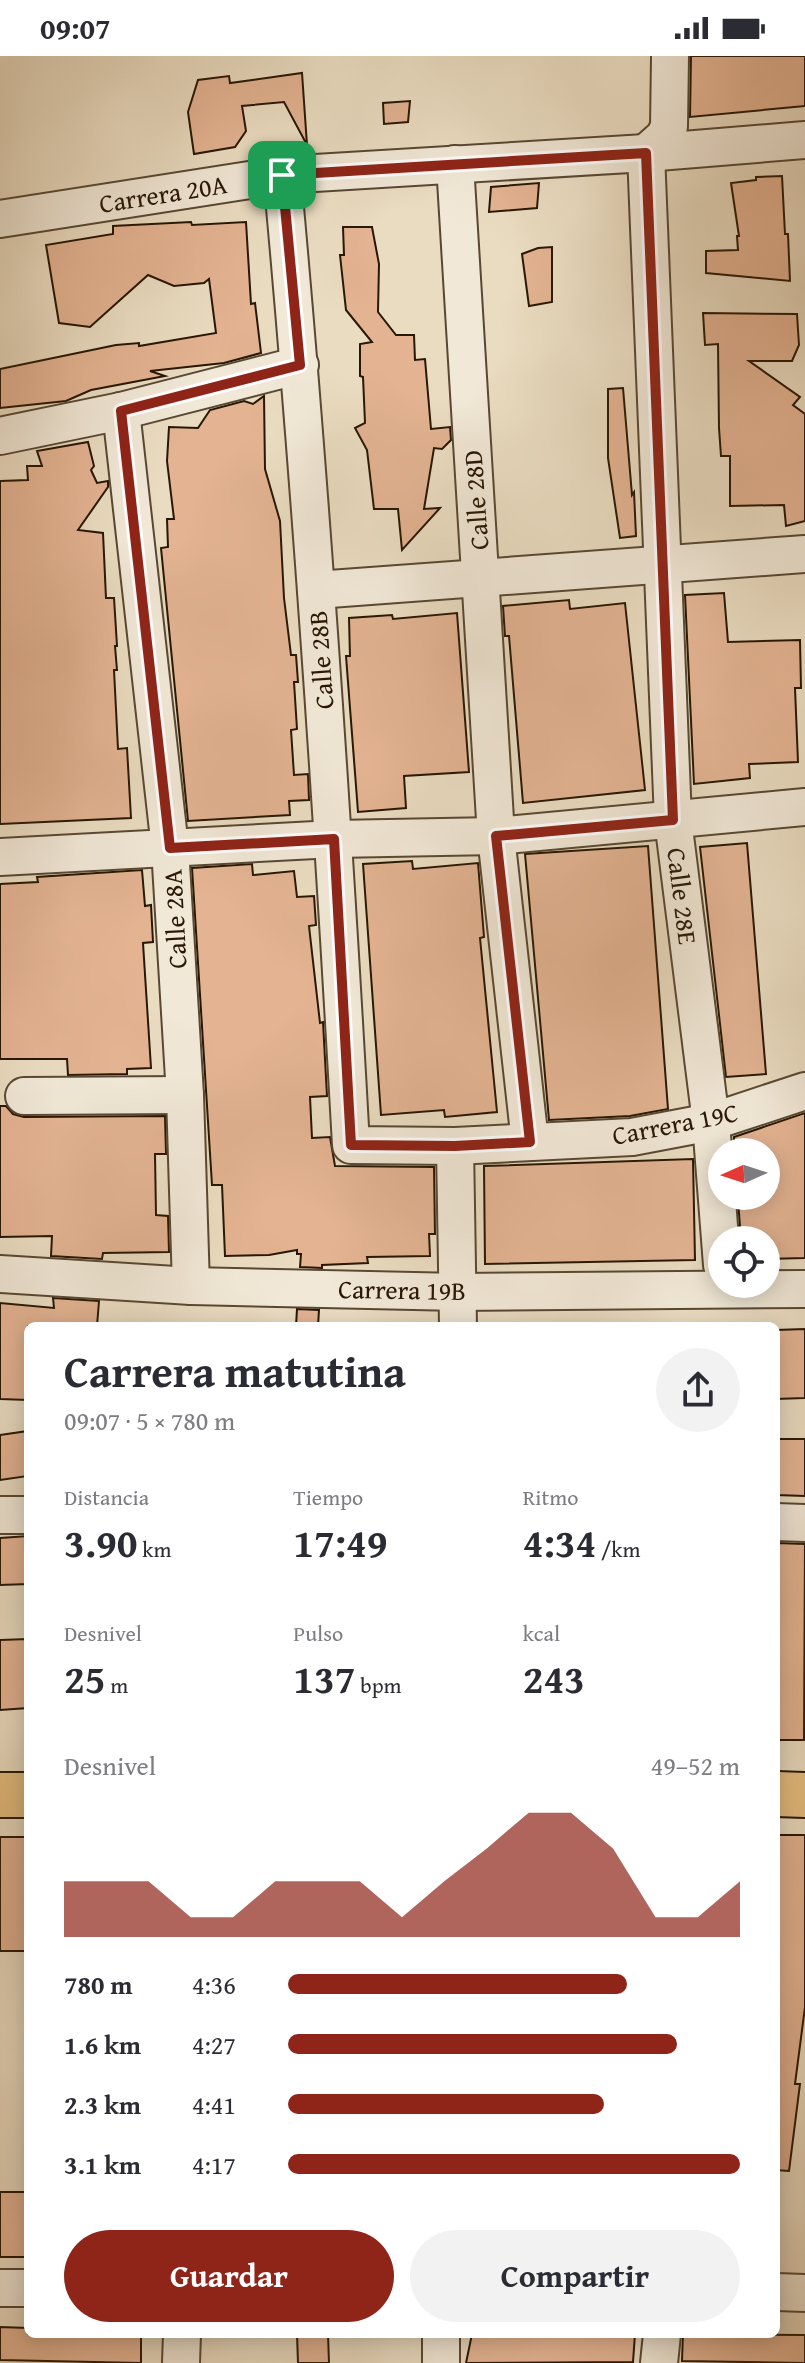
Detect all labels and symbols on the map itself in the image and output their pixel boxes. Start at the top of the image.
pin [248,141,316,209]
street label: Carrera 20A [96,164,230,223]
street label: Calle 28D [453,449,498,551]
street label: Calle 28B [298,609,343,711]
street label: Calle 28E [657,845,708,947]
street label: Calle 28A [152,868,197,970]
street label: Carrera 19C [609,1092,741,1155]
north arrow [708,1138,780,1210]
street label: Carrera 19B [338,1269,466,1310]

